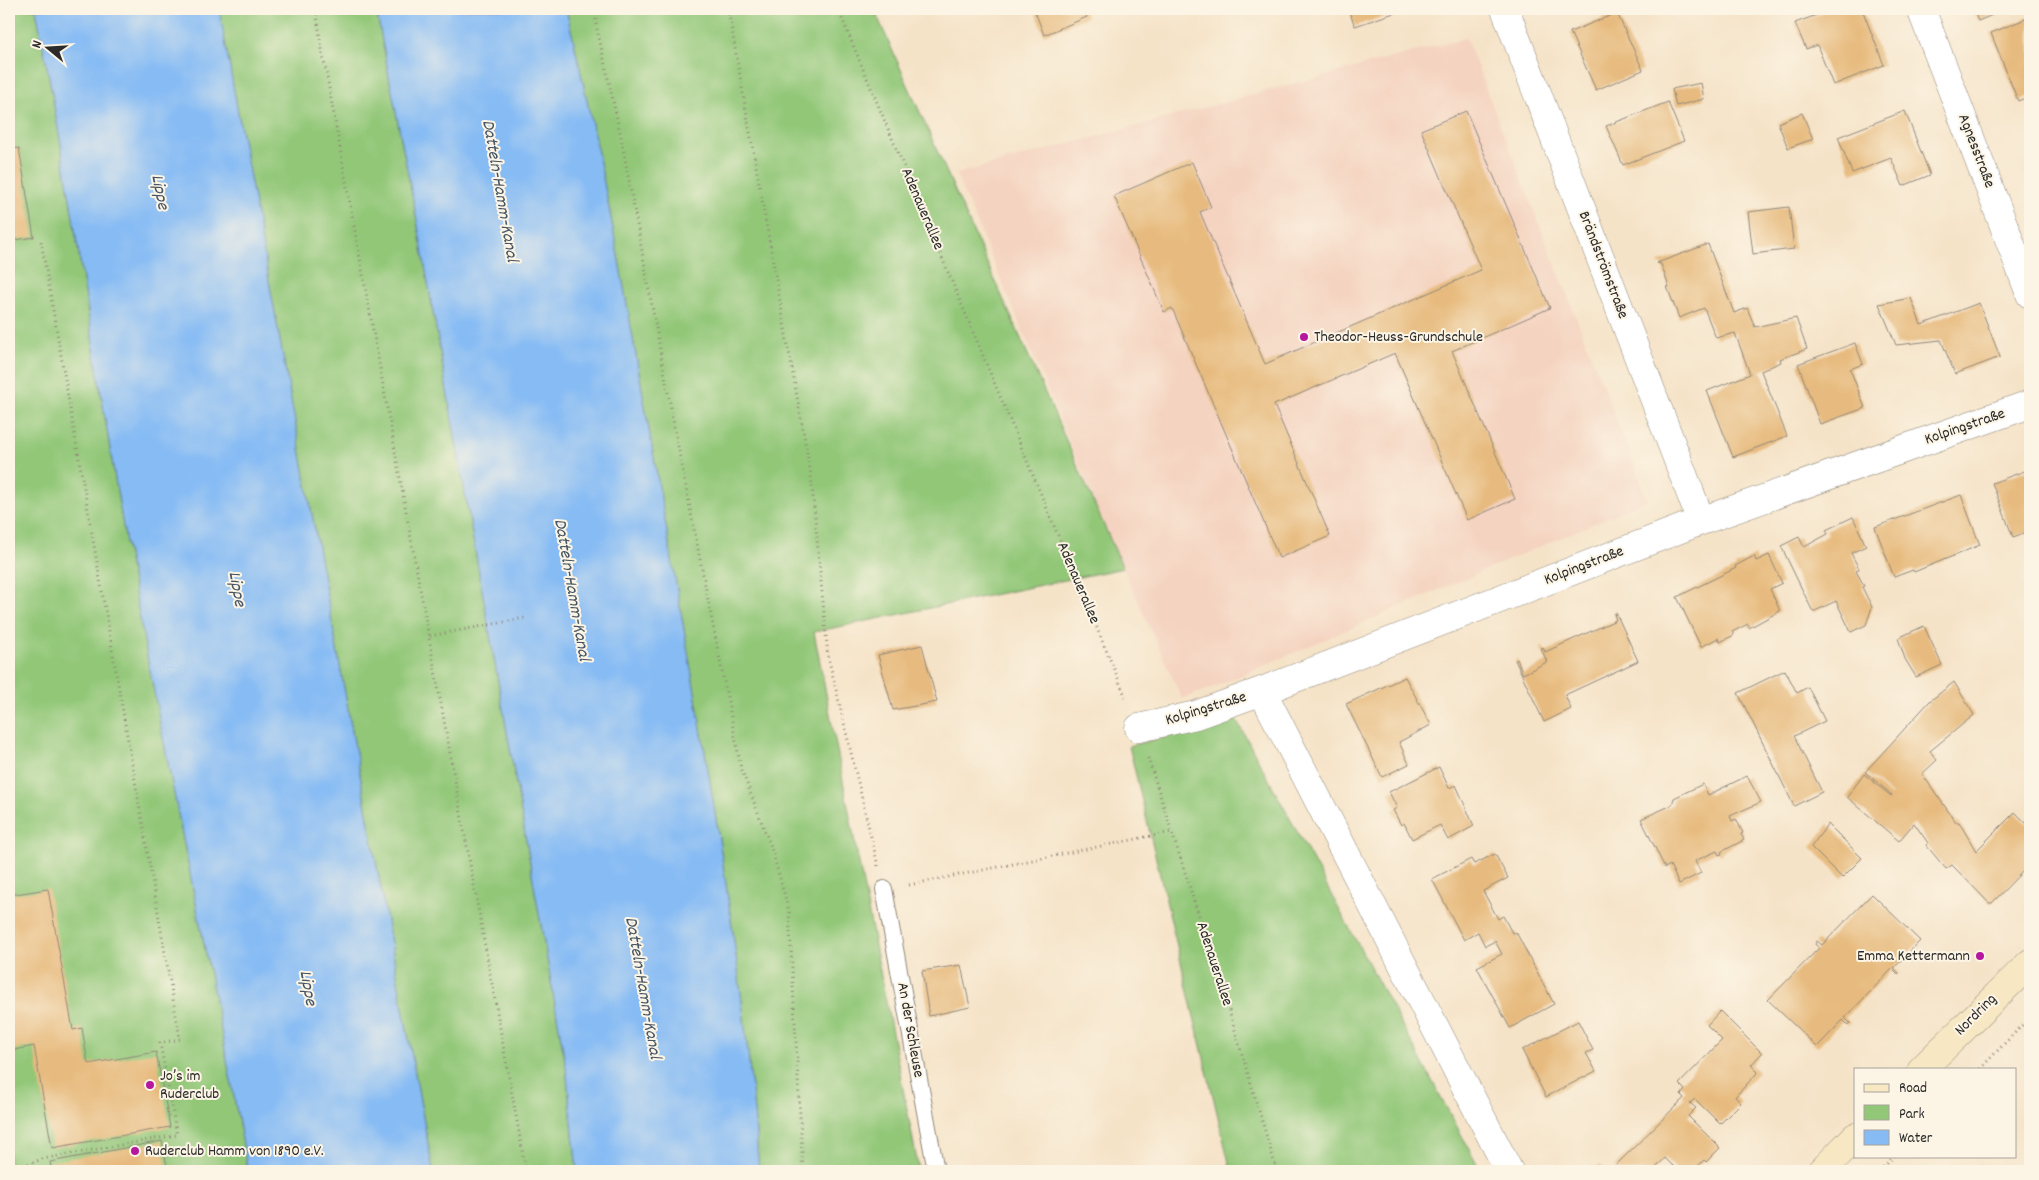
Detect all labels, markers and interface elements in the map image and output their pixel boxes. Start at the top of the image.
north arrow [22,22,72,72]
text: N [27,38,48,51]
street label: Agnesstraße [1951,111,2001,191]
water label: Datteln-Hamm-Kanal [474,118,524,266]
street label: Adenauerallee [894,164,950,254]
water label: Lippe [143,172,175,213]
street label: Brändströmstraße [1572,208,1634,322]
place label: Theodor-Heuss-Grundschule [1314,326,1483,349]
marker: Theodor-Heuss-Grundschule [1298,331,1310,343]
street label: Kolpingstraße [1922,402,2008,452]
water label: Datteln-Hamm-Kanal [546,517,596,665]
street label: Adenauerallee [1050,538,1106,628]
street label: Kolpingstraße [1541,540,1627,592]
water label: Lippe [221,570,252,610]
street label: Kolpingstraße [1163,686,1249,732]
water label: Datteln-Hamm-Kanal [617,915,667,1063]
street label: Adenauerallee [1190,919,1238,1009]
place label: Emma Kettermann [1857,945,1970,968]
marker: Emma Kettermann [1974,950,1986,962]
water label: Lippe [292,969,323,1009]
street label: An der Schleuse [890,981,930,1079]
street label: Nordring [1950,989,2002,1041]
place label: Jo’s im Ruderclub [160,1065,219,1106]
legend [1854,1068,2016,1158]
text: Road [1899,1078,1927,1100]
marker: Jo’s im Ruderclub [144,1079,156,1091]
text: Park [1899,1104,1925,1126]
text: Water [1899,1128,1933,1150]
place label: Ruderclub Hamm von 1890 e.V. [145,1140,324,1163]
marker: Ruderclub Hamm von 1890 e.V. [129,1145,141,1157]

